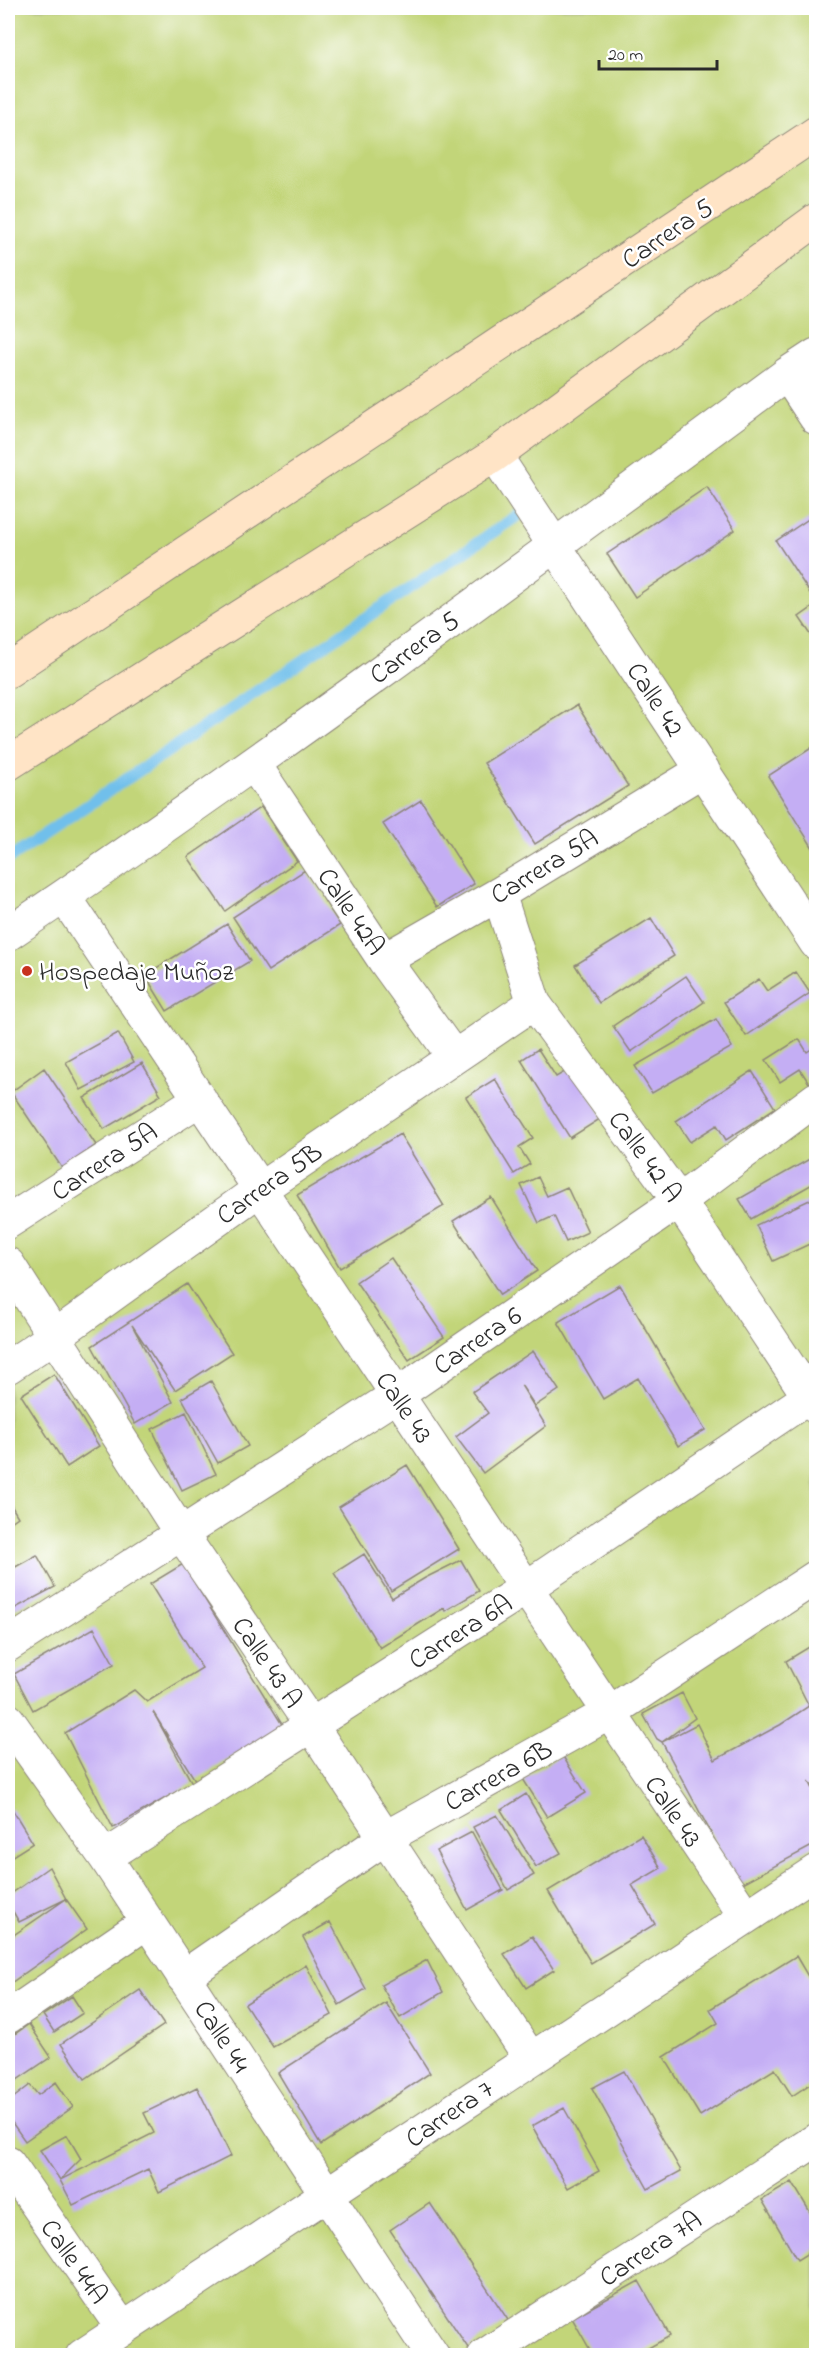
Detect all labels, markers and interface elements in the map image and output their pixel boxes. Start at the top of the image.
scale bar [599,33,718,71]
text: 20 m [608,43,643,69]
street label: Carrera 5 [615,190,722,280]
street label: Carrera 5 [362,603,469,695]
street label: Calle 42 [615,655,693,745]
street label: Carrera 5A [484,821,607,916]
street label: Calle 42A [306,861,394,964]
place label: Hospedaje Muñoz [39,954,234,993]
marker: Hospedaje Muñoz [20,964,34,978]
street label: Calle 42 A [597,1103,691,1212]
street label: Carrera 5A [44,1114,166,1212]
street label: Carrera 5B [209,1134,331,1236]
street label: Carrera 6 [426,1298,531,1386]
street label: Calle 43 [365,1364,441,1452]
street label: Carrera 6A [402,1586,521,1681]
street label: Calle 43 A [221,1610,311,1717]
street label: Carrera 6B [438,1732,560,1823]
street label: Calle 43 [634,1768,710,1856]
street label: Calle 44 [183,1993,259,2081]
street label: Carrera 7 [398,2071,502,2159]
street label: Carrera 7A [592,2202,711,2298]
street label: Calle 44A [29,2212,117,2313]

